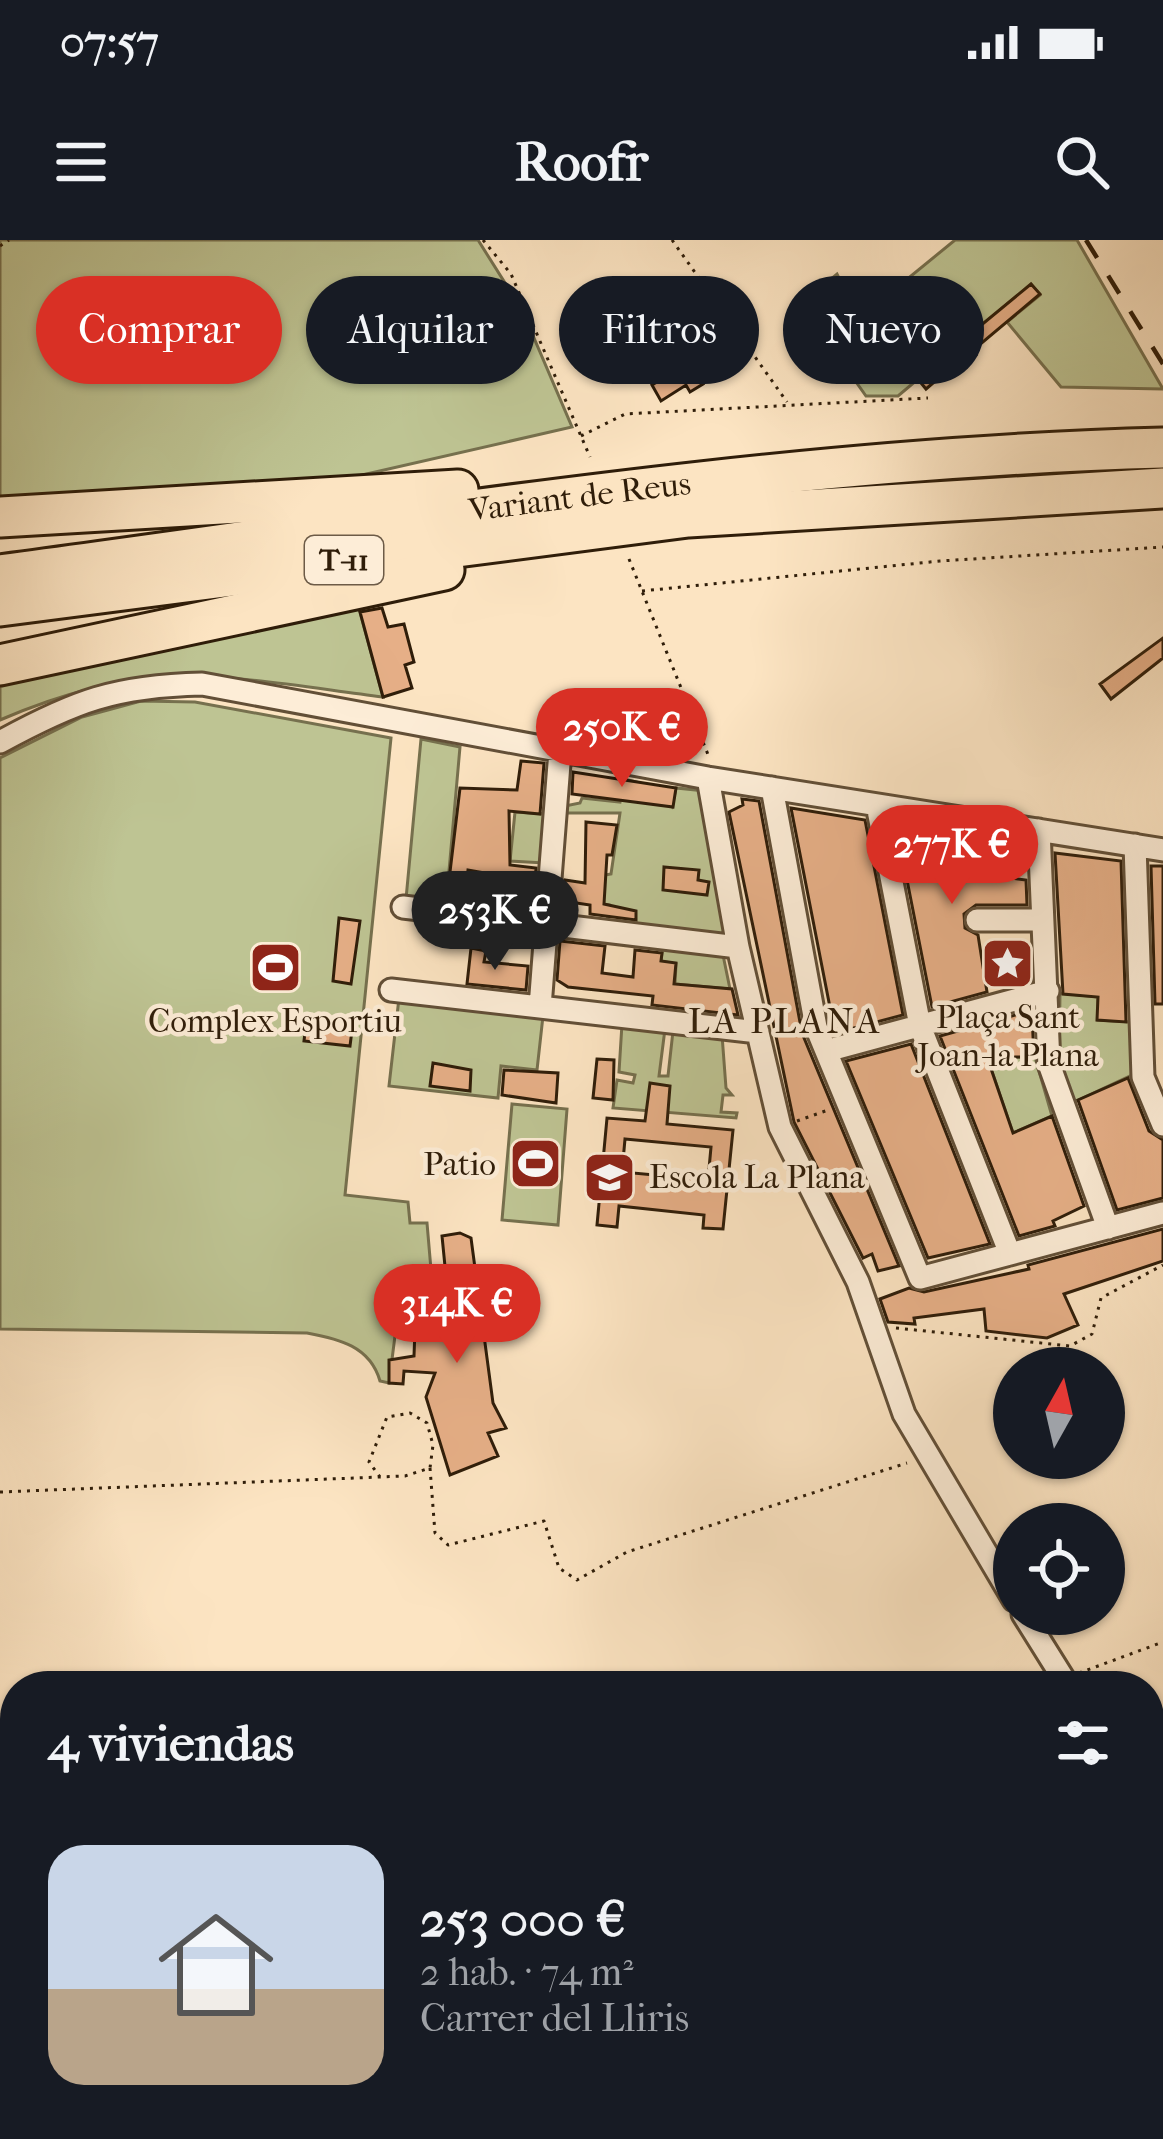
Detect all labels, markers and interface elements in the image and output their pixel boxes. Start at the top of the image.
text: 07:57 [60,16,159,69]
icon: menu [48,129,114,195]
icon: search [1049,129,1115,195]
text: Roofr [515,131,648,194]
chip: Comprar [36,276,282,384]
chip: Alquilar [306,276,535,384]
chip: Filtros [559,276,759,384]
chip: Nuevo [783,276,984,384]
street label: Variant de Reus [465,464,693,530]
road number: T-11 [305,536,383,584]
pin: 250K € [524,688,720,790]
text: 250K € [563,704,681,750]
pin: 277K € [854,805,1050,907]
text: 277K € [893,821,1011,867]
pin: 253K € [397,871,593,973]
text: 253K € [439,887,551,933]
place icon: Plaça Sant Joan-la Plana [980,935,1036,991]
sports icon: Complex Esportiu [247,939,303,995]
place label: Plaça Sant Joan-la Plana [914,998,1100,1075]
district label: LA PLANA [688,1000,882,1042]
place label: Complex Esportiu [148,1002,402,1041]
sports icon: Patio [507,1136,563,1192]
place label: Patio [423,1145,496,1184]
school or university icon: Escola La Plana [582,1149,638,1205]
place label: Escola La Plana [649,1158,866,1197]
pin: 314K € [359,1264,555,1366]
text: 314K € [401,1280,513,1326]
north arrow [993,1347,1125,1479]
map controls [993,1347,1125,1635]
button: locate [993,1503,1125,1635]
icon: filters [1050,1710,1116,1776]
text: 4 viviendas [48,1713,294,1773]
text: 253 000 € [420,1889,626,1949]
icon: home [144,1893,288,2037]
text: 2 hab. · 74 m² [420,1949,633,1995]
text: Carrer del Lliris [420,1995,689,2041]

